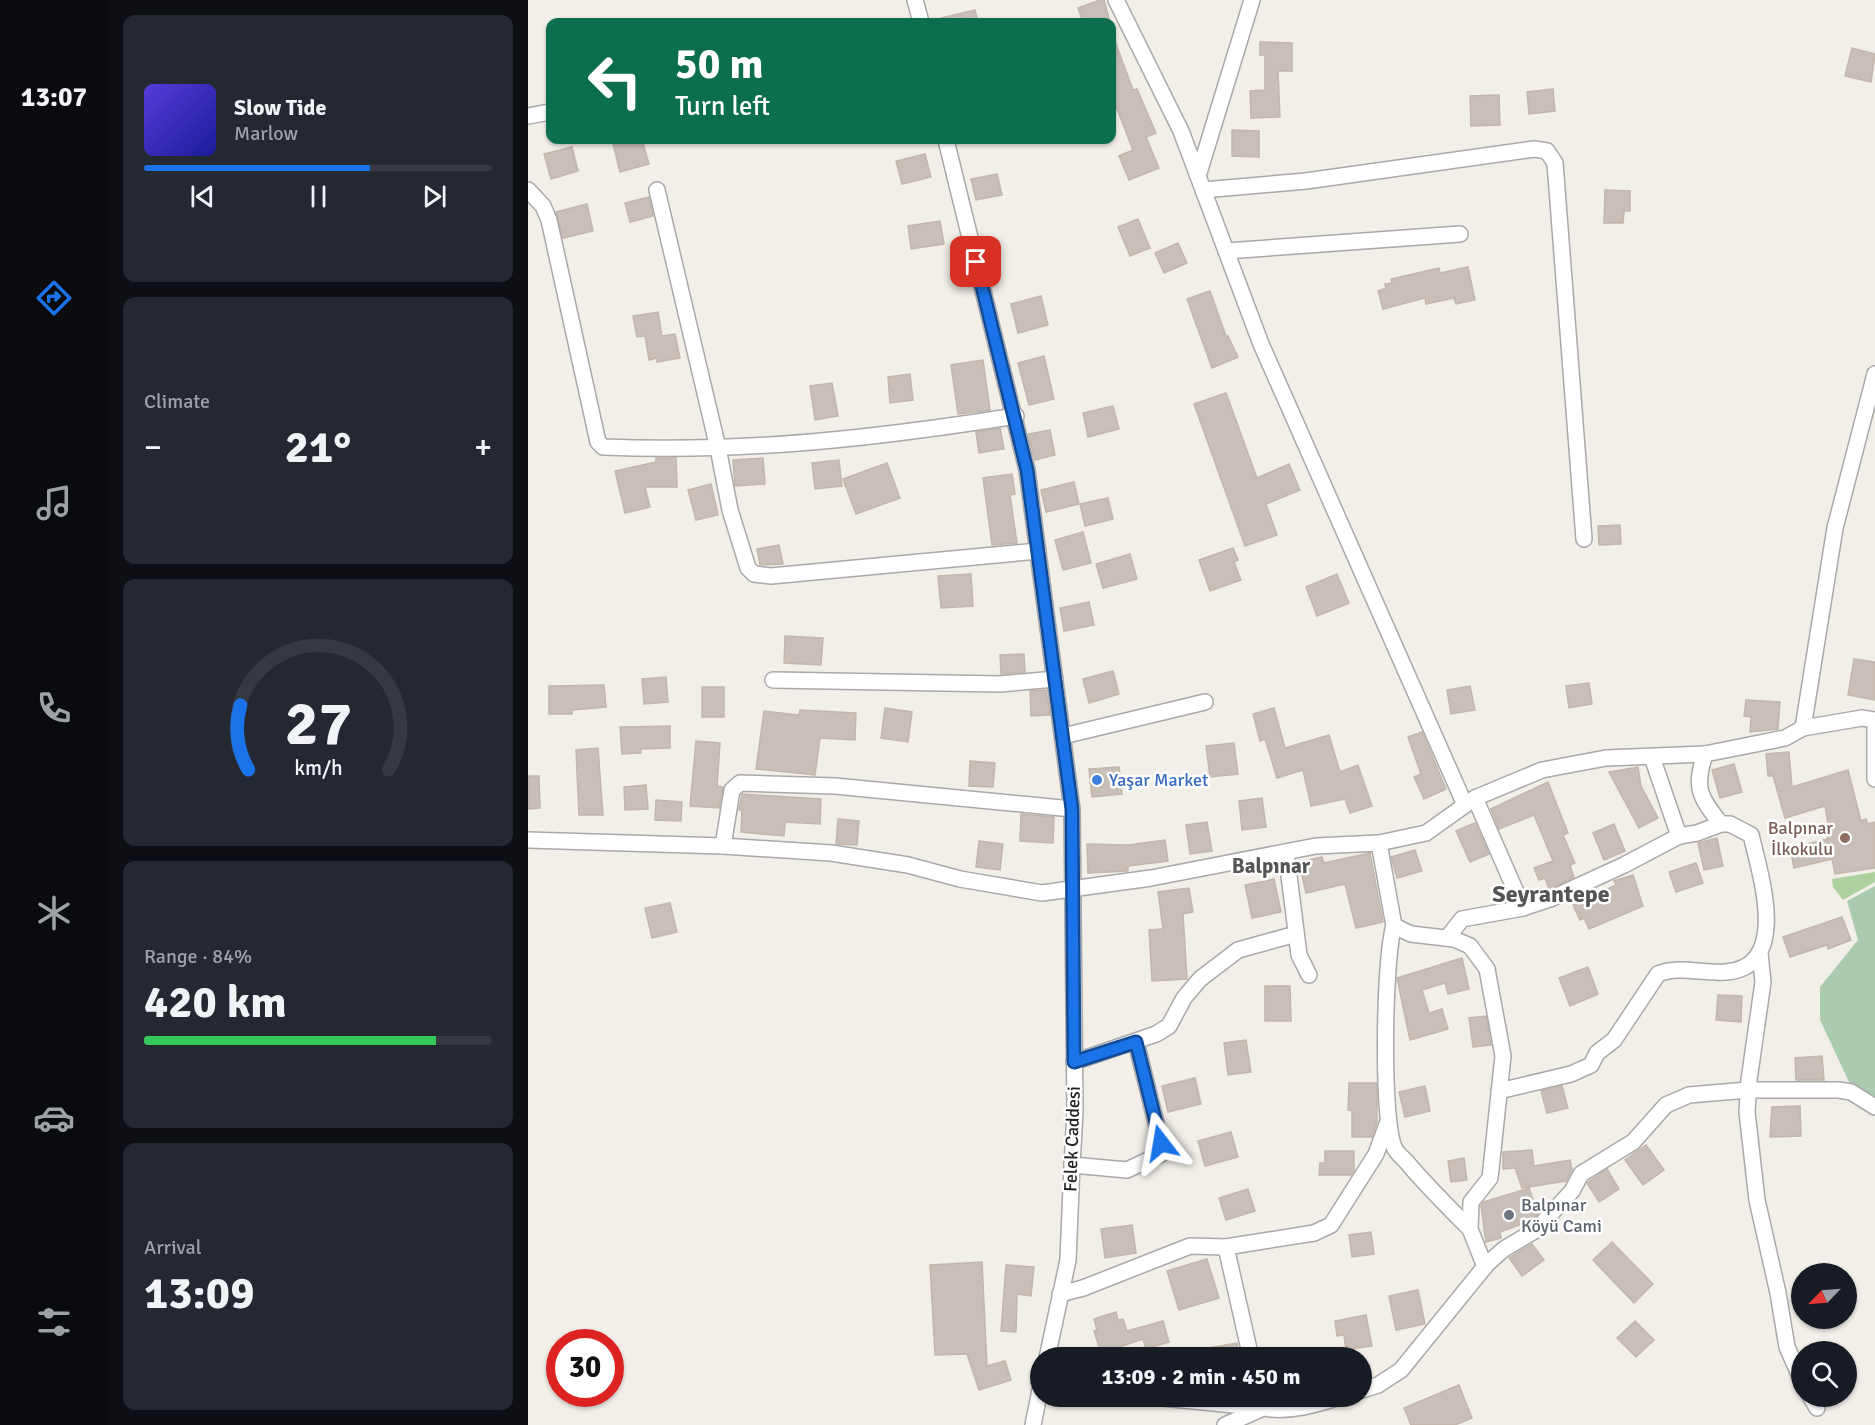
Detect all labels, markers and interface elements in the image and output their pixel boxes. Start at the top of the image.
text: 50 m [675,39,764,90]
icon: left [576,42,654,120]
text: 13:07 [21,81,87,114]
text: Turn left [675,90,770,123]
text: Slow Tide [234,94,326,121]
text: Marlow [234,121,298,146]
icon: previous [186,180,219,213]
icon: pause [302,180,335,213]
icon: next [418,180,451,213]
pin [950,236,1001,287]
icon: arrive [959,245,992,278]
icon: directions [33,277,75,319]
text: Climate [144,389,210,414]
text: 21° [285,420,351,475]
text: − [144,427,162,468]
text: + [474,427,492,468]
icon: music [33,482,75,524]
text: 27 [284,685,352,762]
icon: phone [33,687,75,729]
text: km/h [294,755,342,781]
place label: Yaşar Market [1109,769,1208,791]
marker: Yaşar Market [1090,773,1104,787]
place label: Balpınar İlkokulu [1768,817,1833,860]
marker: Balpınar İlkokulu [1838,831,1852,845]
district label: Balpınar [1232,853,1311,879]
district label: Seyrantepe [1492,879,1610,909]
icon: climate [33,892,75,934]
text: Range · 84% [144,944,252,969]
text: 420 km [144,975,287,1030]
street label: Felek Caddesi [1059,1086,1085,1192]
icon: car [33,1097,75,1139]
position arrow [1129,1111,1193,1175]
place label: Balpınar Köyü Cami [1521,1194,1602,1237]
marker: Balpınar Köyü Cami [1502,1208,1516,1222]
text: Arrival [144,1235,202,1260]
north arrow [1791,1263,1857,1329]
map controls [1791,1263,1857,1407]
text: 13:09 [144,1266,254,1321]
icon: filters [33,1301,75,1343]
speed limit sign: 30 [546,1329,624,1407]
button: search [1791,1341,1857,1407]
text: 13:09 · 2 min · 450 m [1101,1363,1301,1390]

